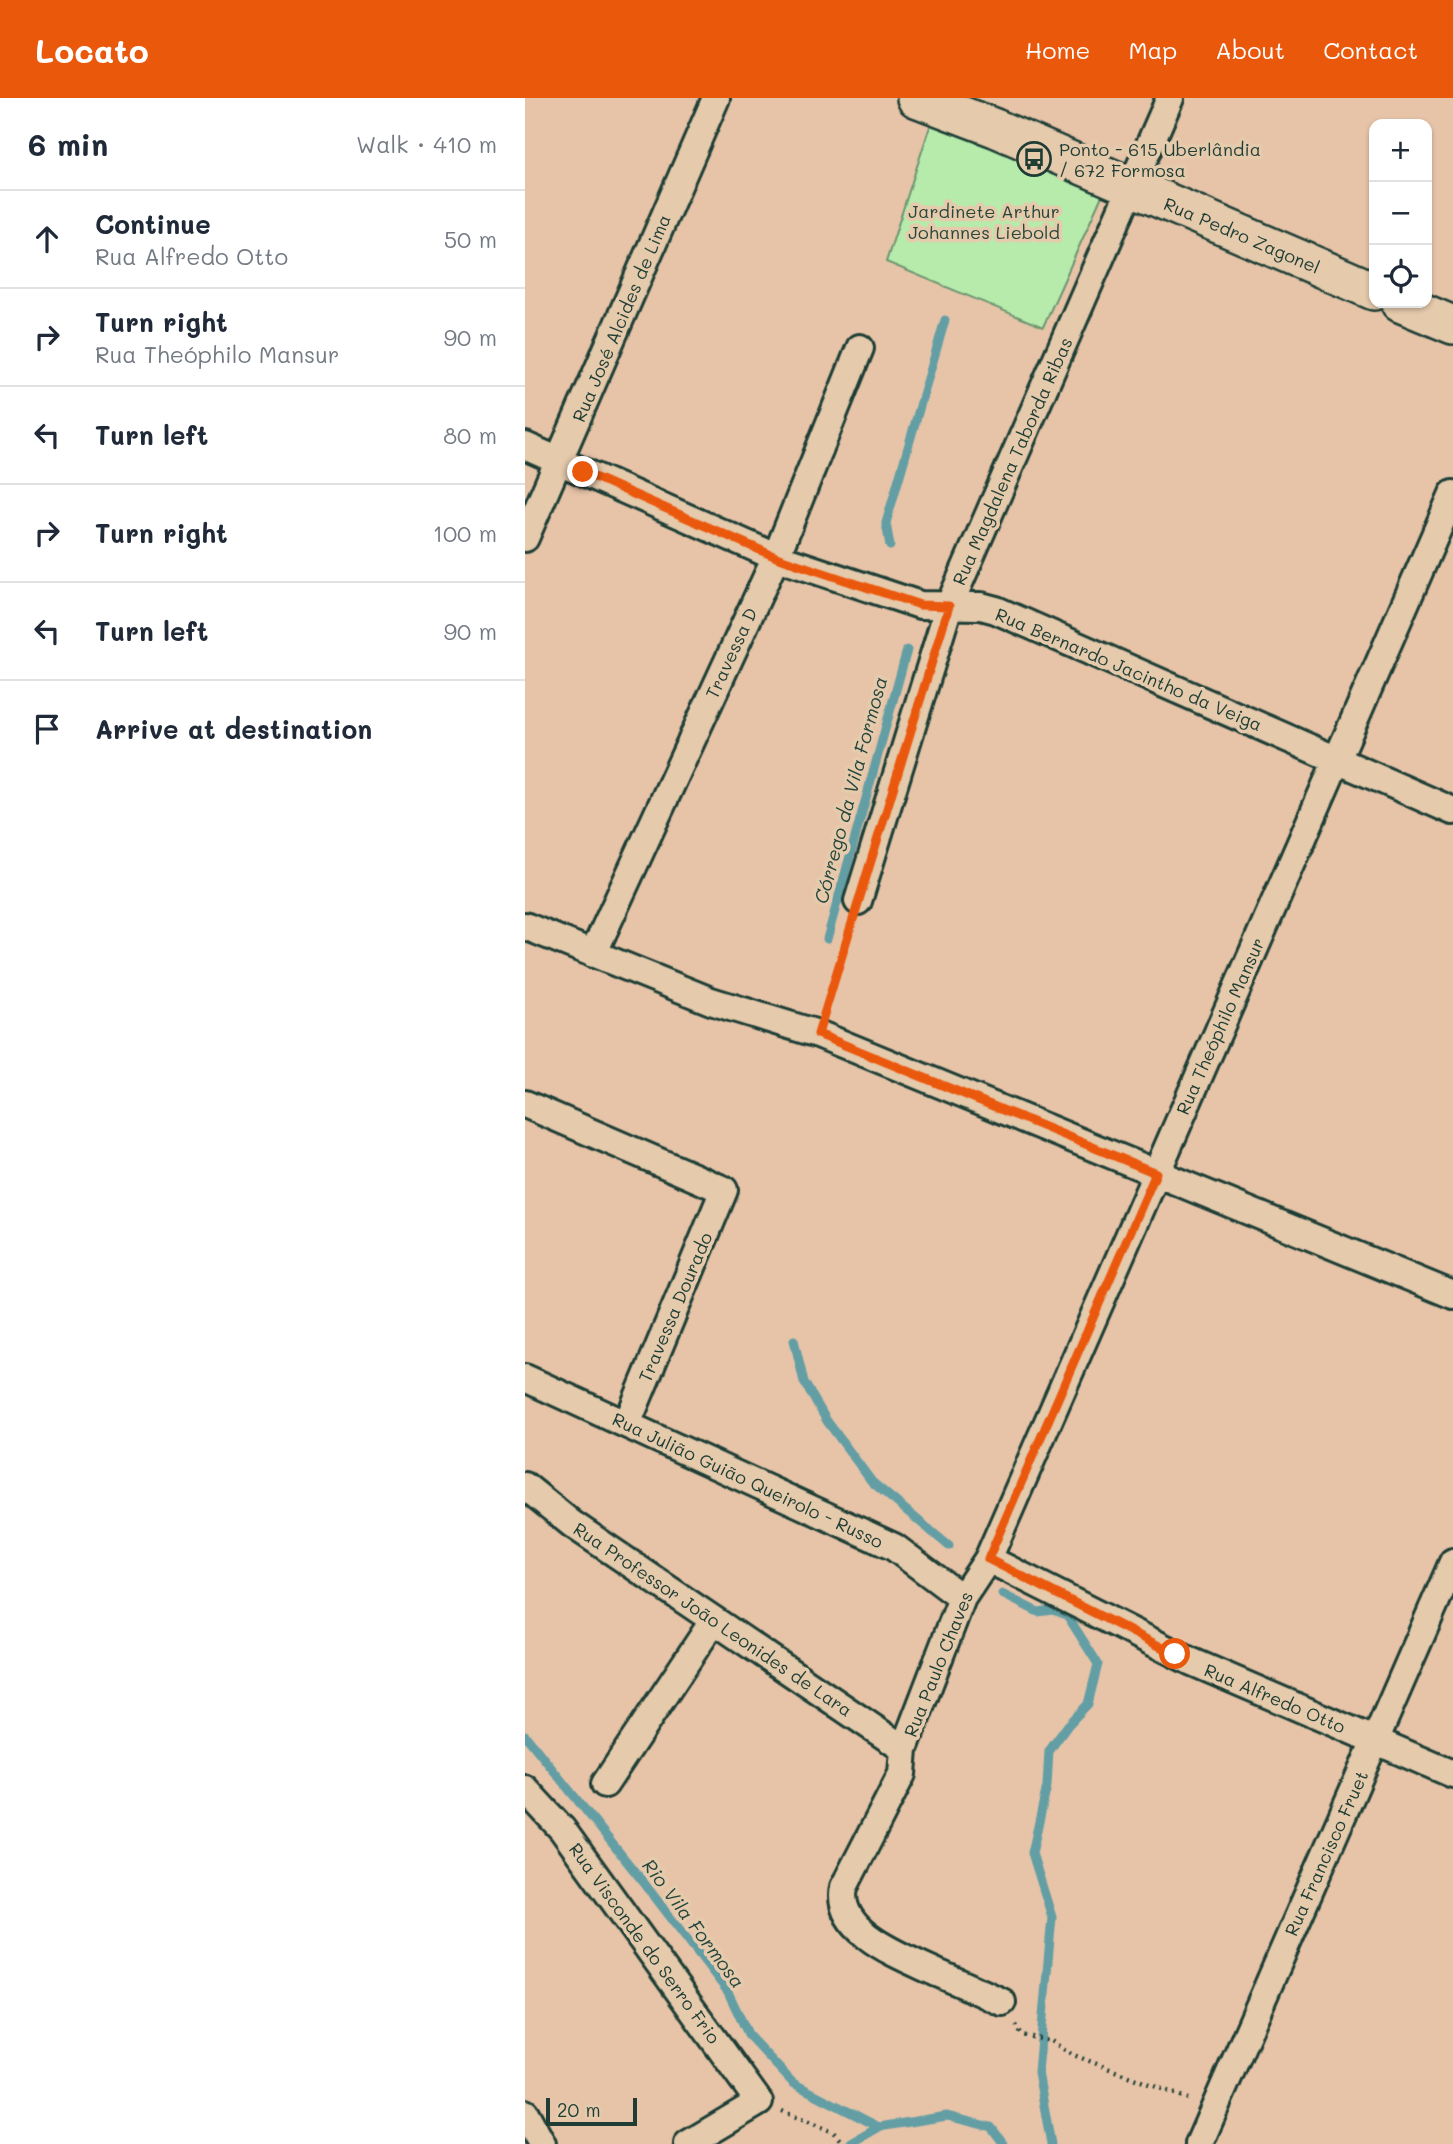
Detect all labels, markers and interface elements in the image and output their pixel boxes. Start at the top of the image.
text: Locato [35,28,149,71]
text: Home [1025,34,1090,65]
text: Map [1128,34,1177,65]
text: About [1215,34,1285,65]
text: Contact [1323,34,1418,65]
map controls [1369,119,1432,308]
button: + [1369,119,1432,182]
text: 6 min [28,124,108,164]
text: Walk · 410 m [356,129,497,159]
place label: Ponto - 615 Uberlândia / 672 Formosa [1059,137,1261,182]
bus stop icon: Ponto - 615 Uberlândia / 672 Formosa [1015,140,1053,178]
button: − [1369,182,1432,245]
street label: Rua Pedro Zagonel [1160,191,1324,279]
park label: Jardinete Arthur Johannes Liebold [908,199,1060,244]
text: Continue [95,207,211,241]
street label: Rua José Alcides de Lima [566,210,676,426]
icon: ahead [28,220,66,258]
text: 50 m [444,224,497,254]
text: Rua Alfredo Otto [95,241,288,271]
button: locate [1369,245,1432,308]
text: Turn right [95,305,228,339]
icon: right [28,318,66,356]
text: 90 m [444,322,497,352]
street label: Rua Magdalena Taborda Ribas [946,333,1078,589]
text: Rua Theóphilo Mansur [95,339,339,369]
icon: left [28,416,66,454]
text: Turn left [95,418,208,452]
text: 80 m [443,420,497,450]
route end [567,456,598,487]
icon: right [28,514,66,552]
text: Turn right [95,516,228,550]
text: 100 m [433,518,497,548]
street label: Rua Bernardo Jacintho da Veiga [992,602,1266,736]
street label: Travessa D [699,604,763,702]
icon: left [28,612,66,650]
text: Turn left [95,614,208,648]
text: 90 m [444,616,497,646]
water label: Córrego da Vila Formosa [808,674,892,906]
icon: arrive [28,710,66,748]
text: Arrive at destination [95,712,372,746]
street label: Rua Theóphilo Mansur [1170,934,1270,1118]
street label: Travessa Dourado [633,1228,718,1386]
street label: Rua Julião Guião Queirolo - Russo [609,1407,888,1554]
street label: Rua Professor João Leonides de Lara [569,1516,857,1722]
street label: Rua Paulo Chaves [898,1588,978,1740]
route start [1159,1638,1190,1669]
street label: Rua Alfredo Otto [1201,1657,1350,1739]
street label: Rua Francisco Fruet [1279,1767,1373,1939]
street label: Rua Visconde do Serro Frio [564,1838,726,2048]
water label: Rio Vila Formosa [637,1853,751,1993]
scale bar [546,2095,637,2127]
text: 20 m [557,2097,601,2122]

